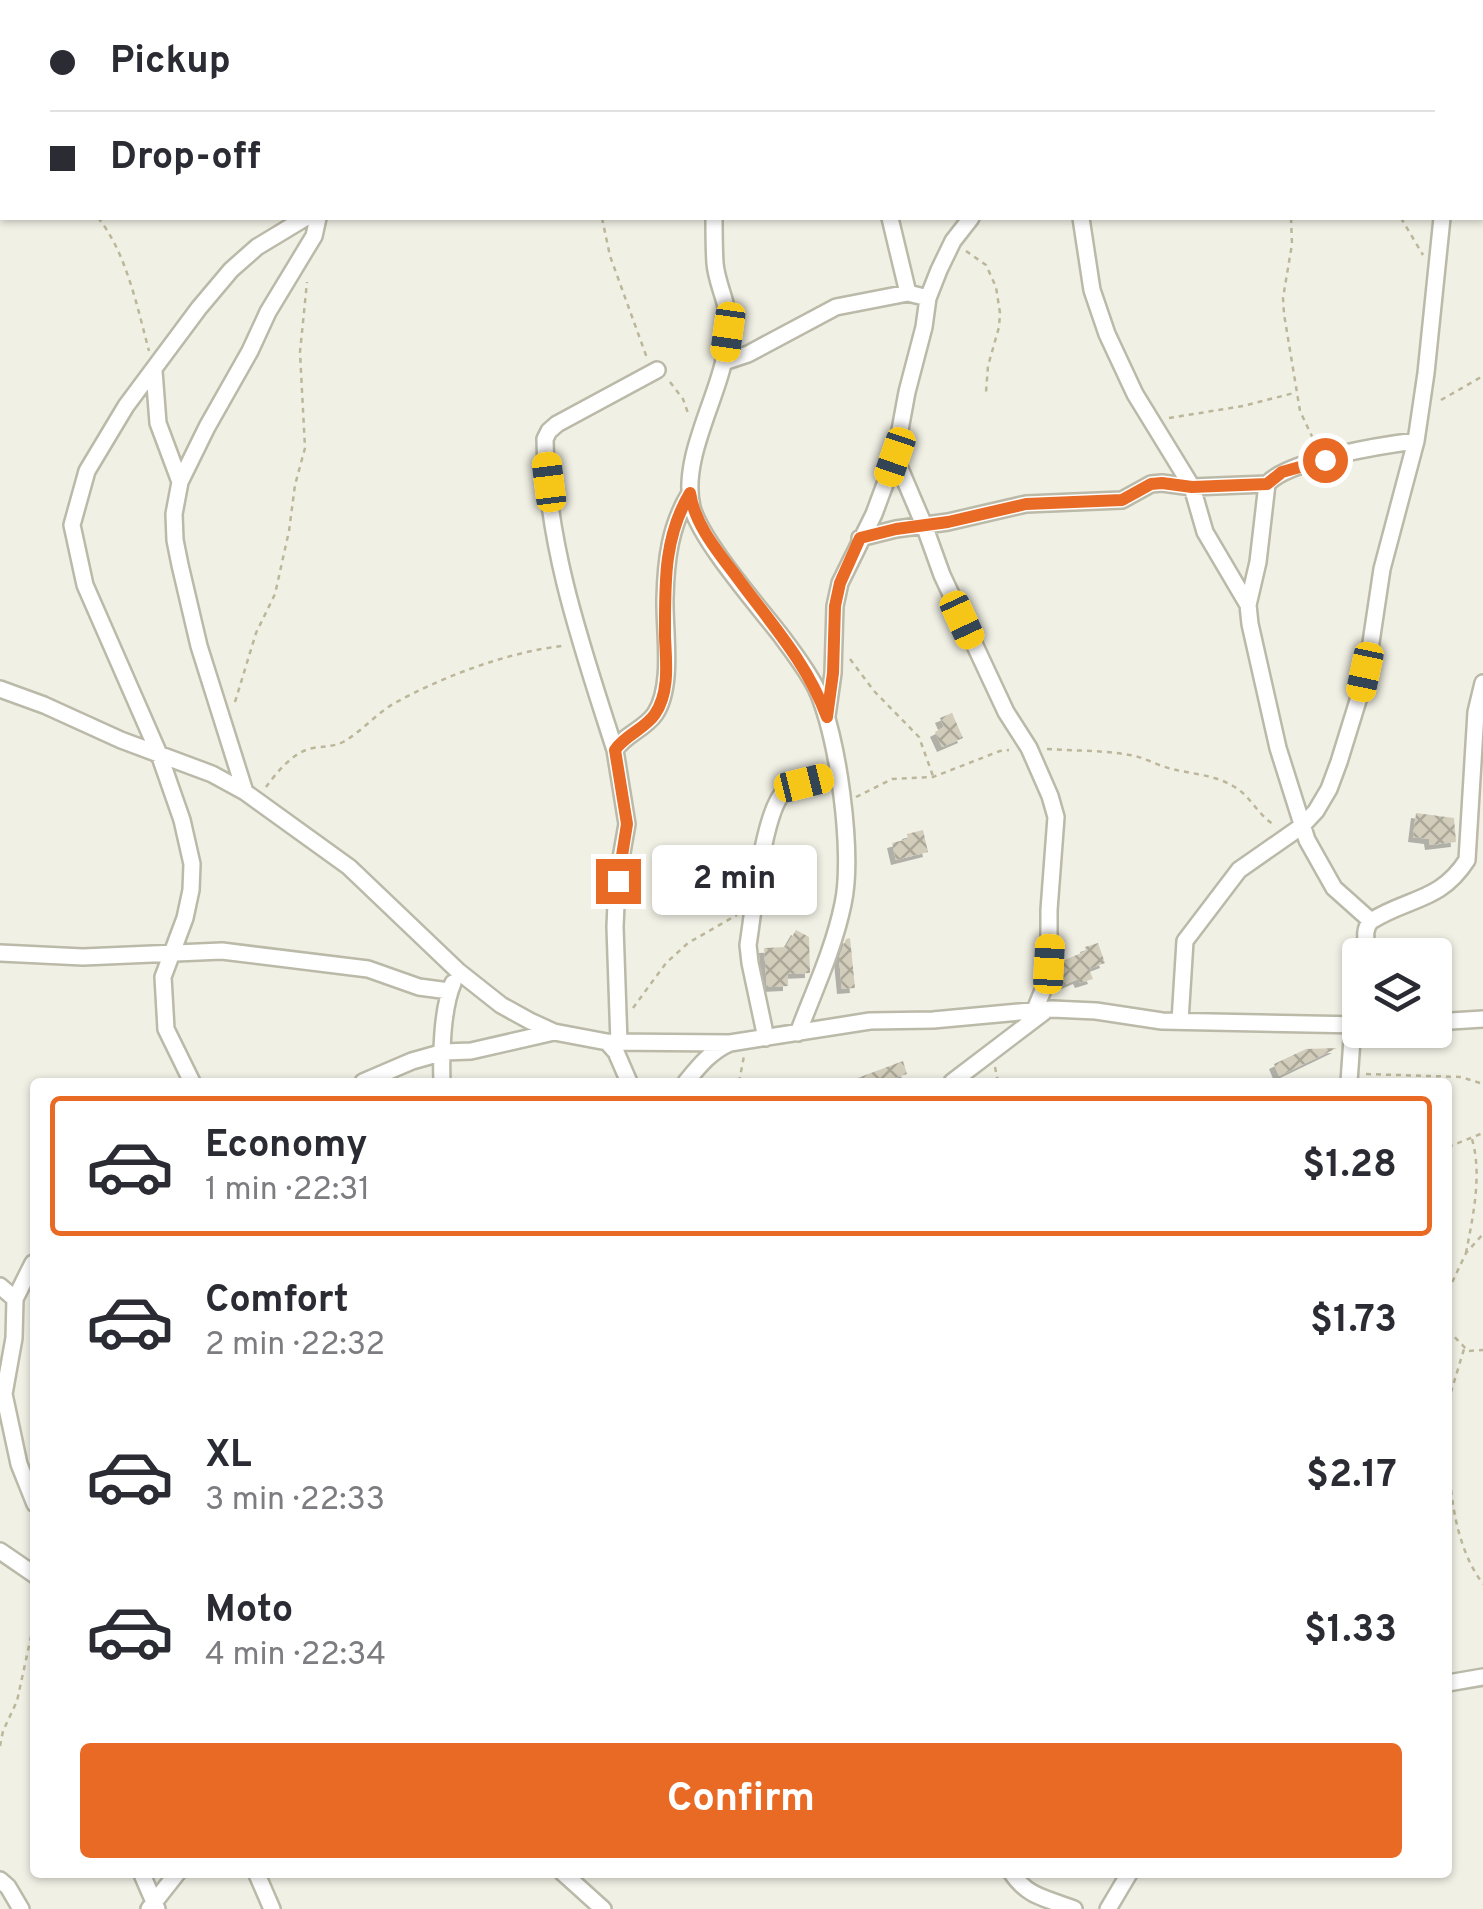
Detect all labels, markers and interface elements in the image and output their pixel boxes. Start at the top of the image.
text: Pickup [110,38,231,87]
text: Drop-off [110,134,261,183]
car [709,300,747,364]
car [871,424,919,490]
route start [1303,438,1348,483]
car [530,450,568,514]
car [936,586,988,654]
car [1344,640,1386,704]
car [771,761,837,805]
callout: 2 min [653,846,818,916]
route end [596,859,641,904]
text: 2 min [693,860,776,900]
car [1032,933,1066,995]
map controls [1342,938,1452,1048]
button: layers [1342,938,1452,1048]
icon: car [85,1121,175,1211]
text: Economy [205,1122,367,1171]
text: $1.28 [1302,1142,1397,1191]
text: 1 min · 22:31 [205,1171,370,1211]
icon: car [85,1276,175,1366]
text: Comfort [205,1277,349,1326]
text: $1.73 [1310,1297,1397,1346]
text: 2 min · 22:32 [205,1326,385,1366]
icon: car [85,1431,175,1521]
text: XL [205,1432,252,1481]
text: $2.17 [1306,1452,1397,1501]
text: 3 min · 22:33 [205,1481,385,1521]
icon: car [85,1586,175,1676]
text: Moto [205,1587,293,1636]
text: $1.33 [1304,1607,1397,1656]
text: 4 min · 22:34 [205,1636,386,1676]
button: Confirm [80,1743,1402,1858]

